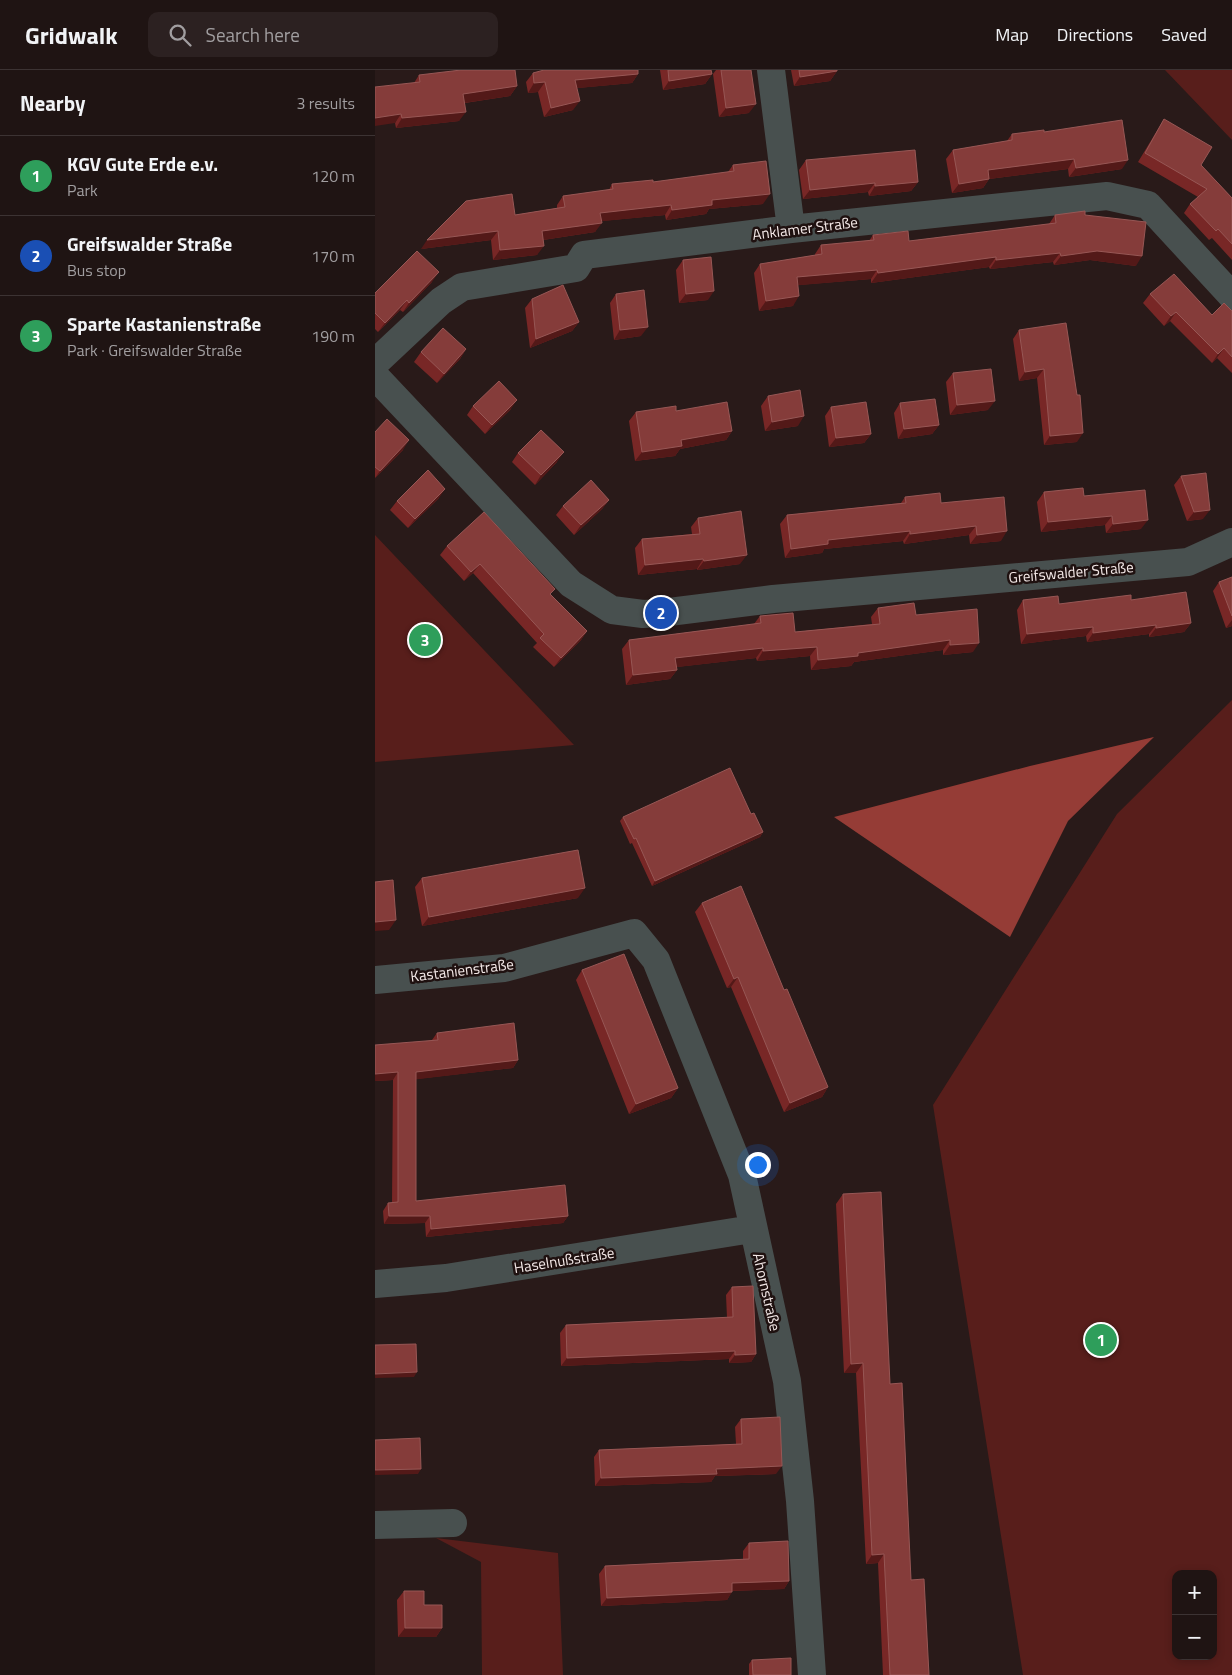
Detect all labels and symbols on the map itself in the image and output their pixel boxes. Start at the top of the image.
street label: Anklamer Straße [751,210,859,246]
street label: Greifswalder Straße [1007,555,1135,589]
pin: 2 [645,594,677,632]
pin: 3 [409,621,441,659]
street label: Kastanienstraße [409,952,515,988]
your location [745,1152,771,1178]
street label: Haselnußstraße [512,1241,616,1279]
street label: Ahornstraße [747,1251,787,1333]
pin: 1 [1085,1321,1117,1359]

